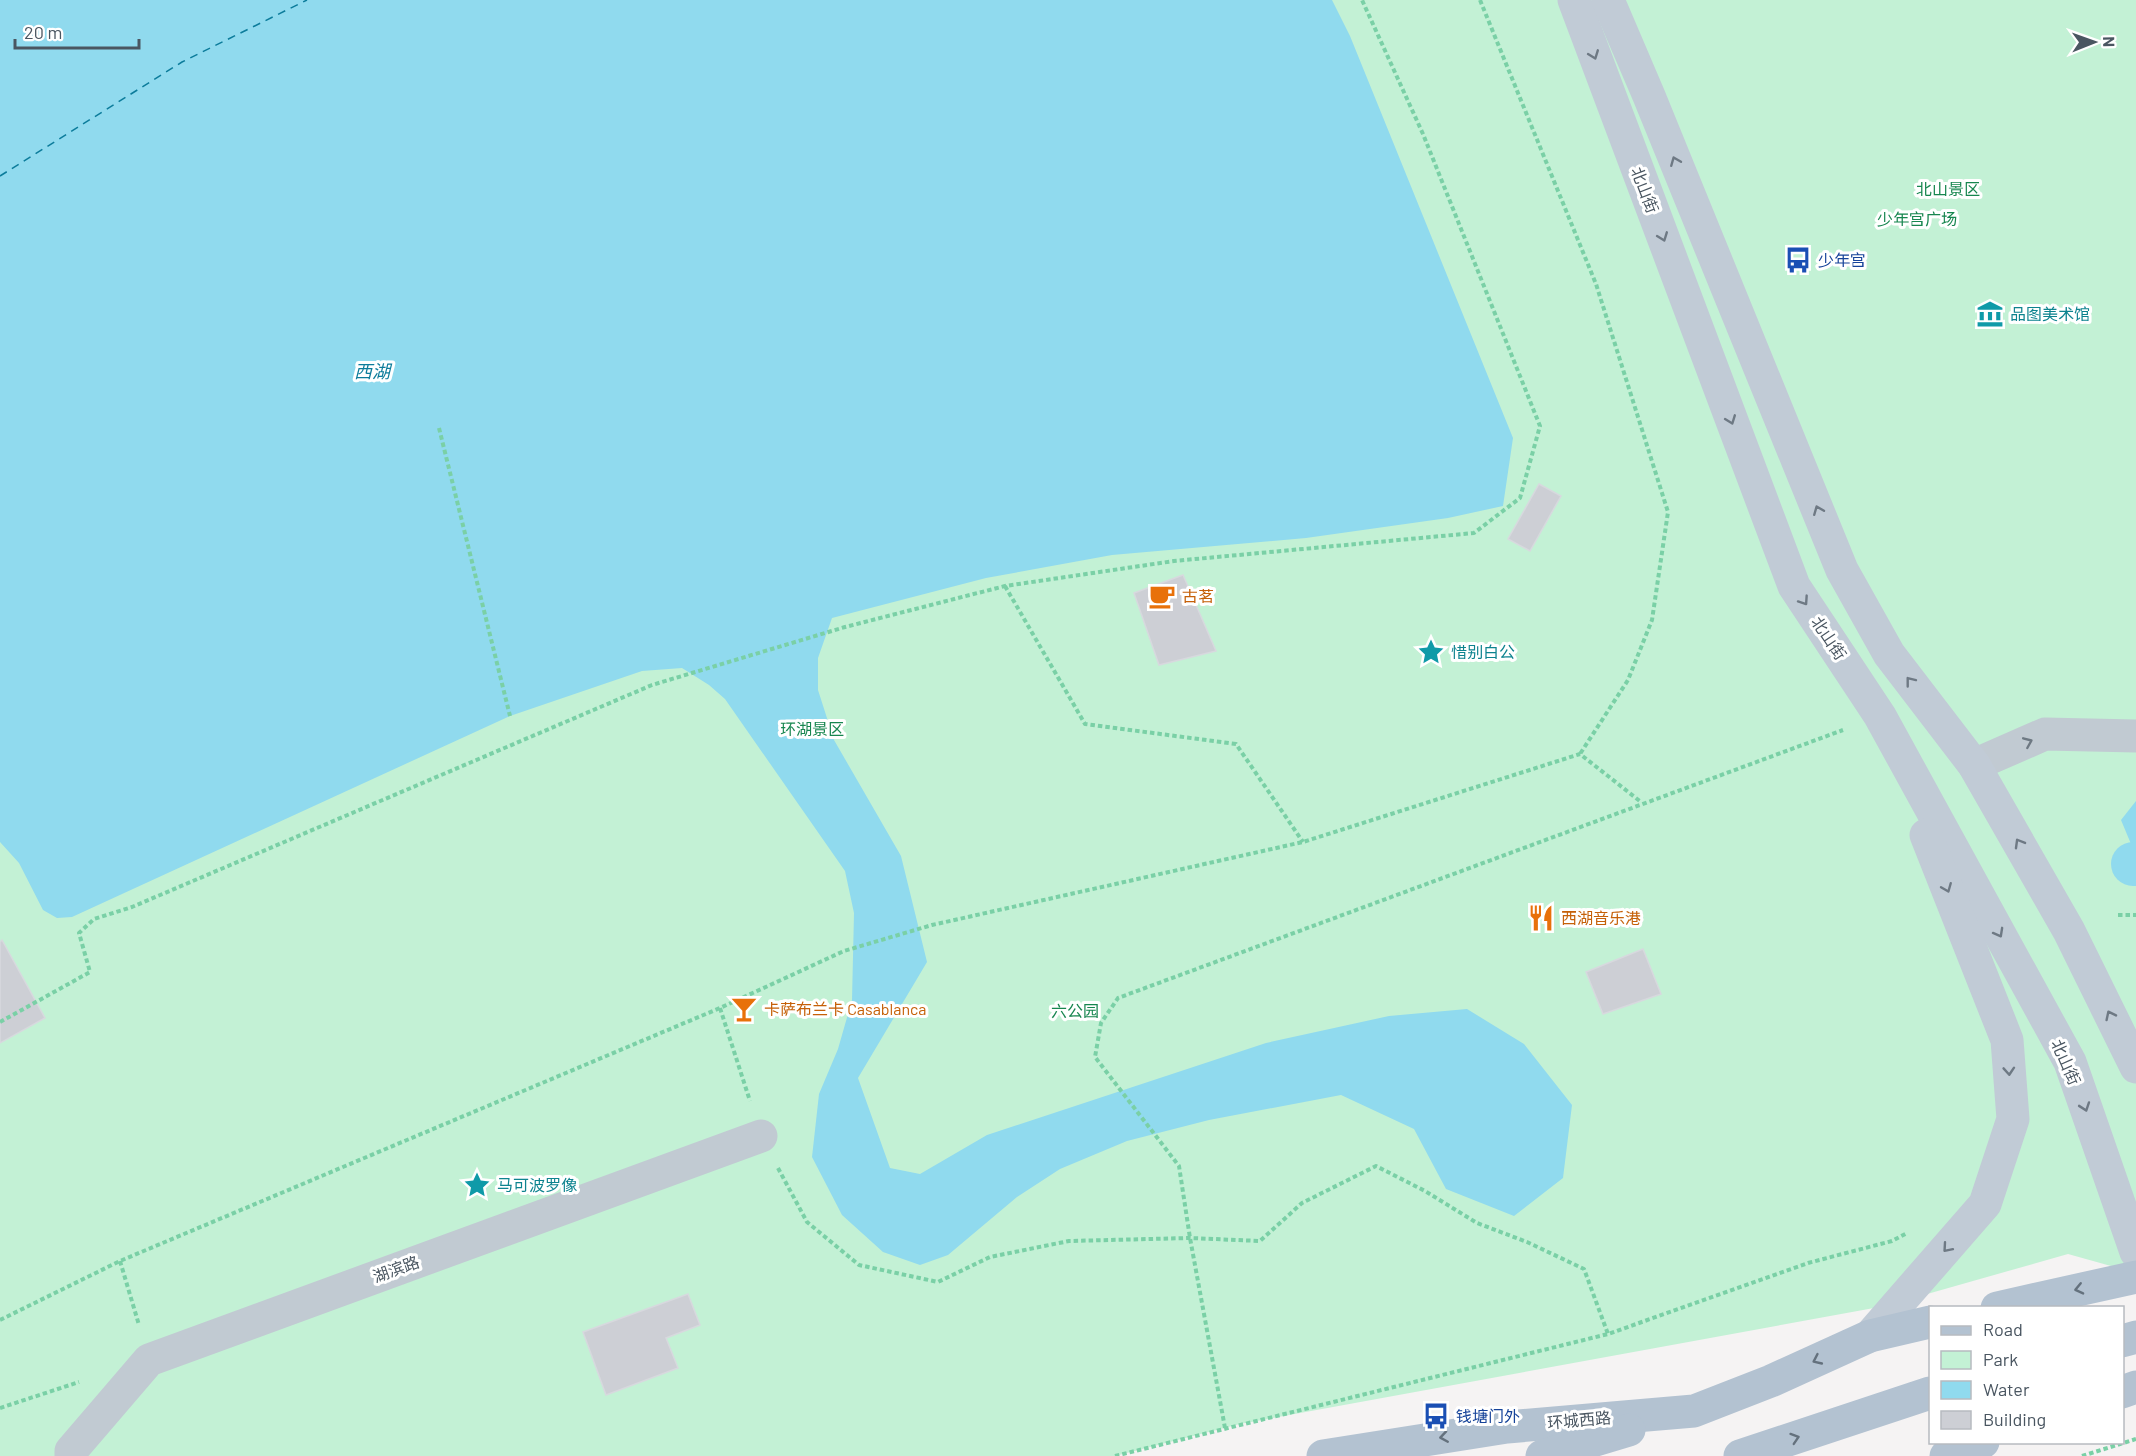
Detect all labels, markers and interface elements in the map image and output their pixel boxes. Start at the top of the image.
scale bar [15,12,140,50]
north arrow [2064,12,2124,72]
text: 20 m [24,21,62,43]
text: N [2100,36,2119,47]
one-way arrow [1587,49,1600,60]
one-way arrow [1670,156,1682,167]
street label: 北山街 [1628,164,1663,216]
park label: 北山景区 [1916,179,1980,198]
park label: 少年宫广场 [1877,209,1957,228]
one-way arrow [1656,231,1668,242]
bus stop icon: 少年宫 [1783,245,1813,275]
place label: 少年宫 [1818,250,1866,269]
museum icon: 品图美术馆 [1975,299,2005,329]
place label: 品图美术馆 [2010,304,2090,323]
water label: 西湖 [354,360,393,382]
one-way arrow [1724,414,1737,425]
one-way arrow [1813,506,1825,517]
cafe icon: 古茗 [1147,581,1177,611]
place label: 古茗 [1182,586,1214,605]
one-way arrow [1796,594,1807,605]
street label: 北山街 [1808,613,1851,663]
place icon: 惜别白公 [1416,637,1446,667]
place label: 惜别白公 [1451,642,1515,661]
one-way arrow [1906,677,1917,688]
park label: 环湖景区 [780,719,844,738]
one-way arrow [2021,737,2032,749]
one-way arrow [2014,838,2026,849]
one-way arrow [1939,882,1952,893]
restaurant icon: 西湖音乐港 [1526,903,1556,933]
place label: 西湖音乐港 [1561,908,1641,927]
one-way arrow [1992,927,2003,937]
bar icon: 卡萨布兰卡 Casablanca [729,994,759,1024]
place label: 卡萨布兰卡 Casablanca [764,999,926,1018]
park label: 六公园 [1051,1001,1099,1020]
one-way arrow [2106,1010,2118,1021]
street label: 北山街 [2048,1036,2085,1088]
one-way arrow [2002,1067,2015,1076]
one-way arrow [2078,1101,2091,1112]
place icon: 马可波罗像 [462,1170,492,1200]
place label: 马可波罗像 [497,1175,577,1194]
one-way arrow [1943,1241,1954,1251]
street label: 湖滨路 [370,1251,422,1286]
one-way arrow [2074,1282,2084,1295]
legend [1929,1306,2124,1444]
text: Road [1983,1318,2023,1340]
text: Park [1983,1348,2018,1370]
one-way arrow [1812,1353,1823,1365]
text: Water [1983,1378,2030,1400]
bus stop icon: 钱塘门外 [1421,1401,1451,1431]
place label: 钱塘门外 [1456,1406,1520,1425]
street label: 环城西路 [1546,1407,1612,1432]
text: Building [1983,1408,2046,1430]
one-way arrow [1440,1430,1449,1442]
one-way arrow [1789,1432,1800,1445]

